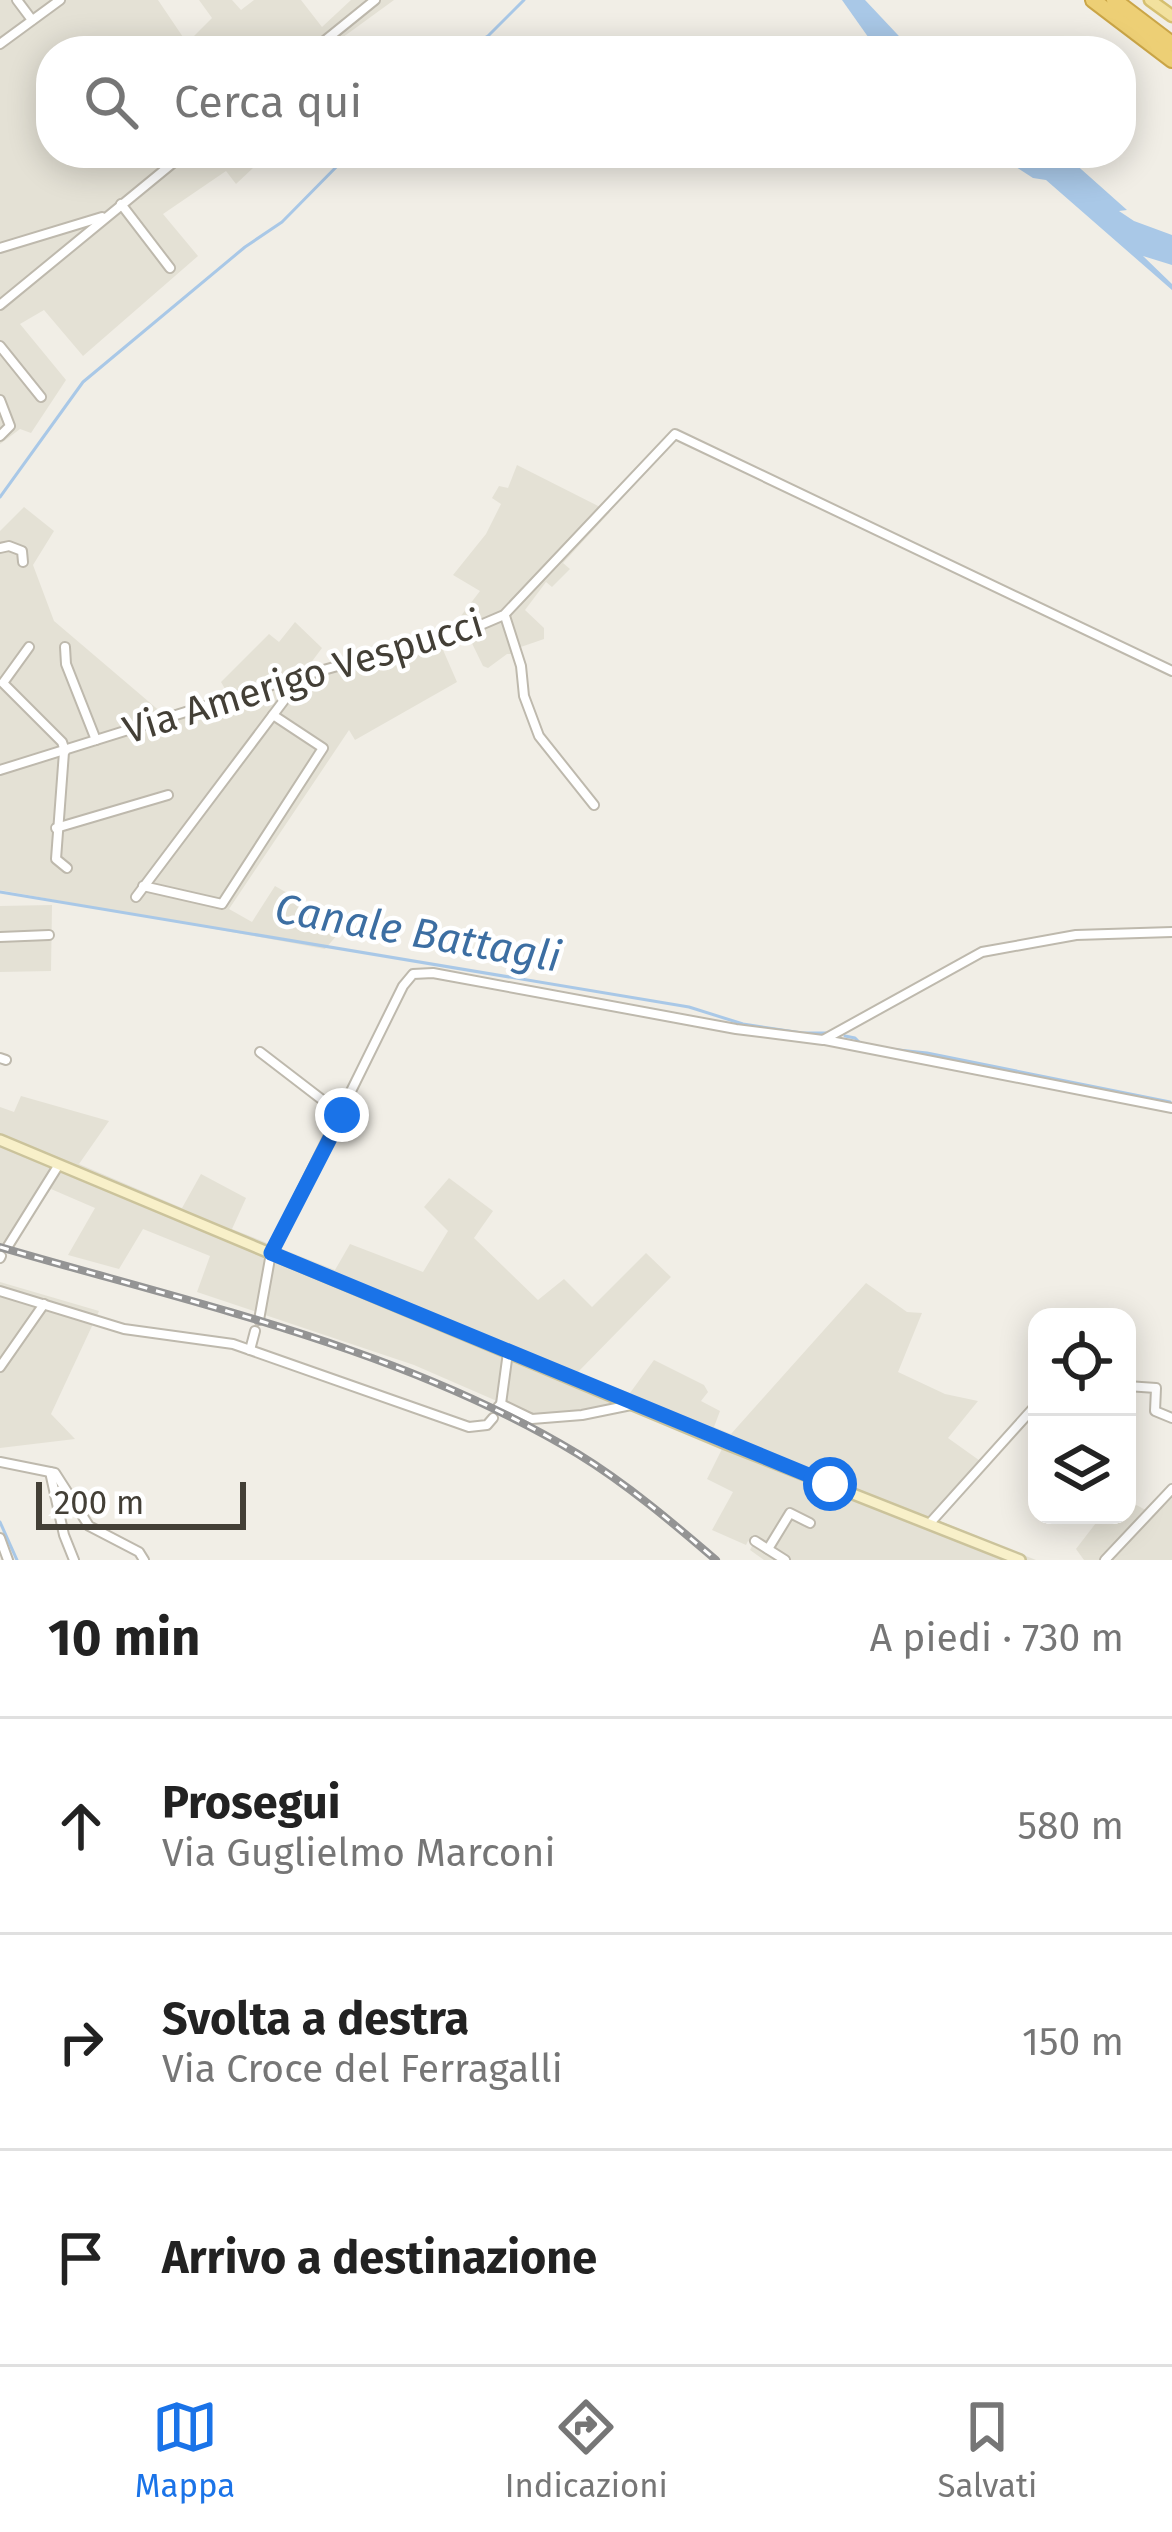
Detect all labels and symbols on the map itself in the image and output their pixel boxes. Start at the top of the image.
street label: Via Amerigo Vespucci [118,600,488,754]
water label: Canale Battagli [271,883,565,983]
route end [315,1088,369,1142]
route start [803,1457,857,1511]
scale bar [36,1476,246,1529]

